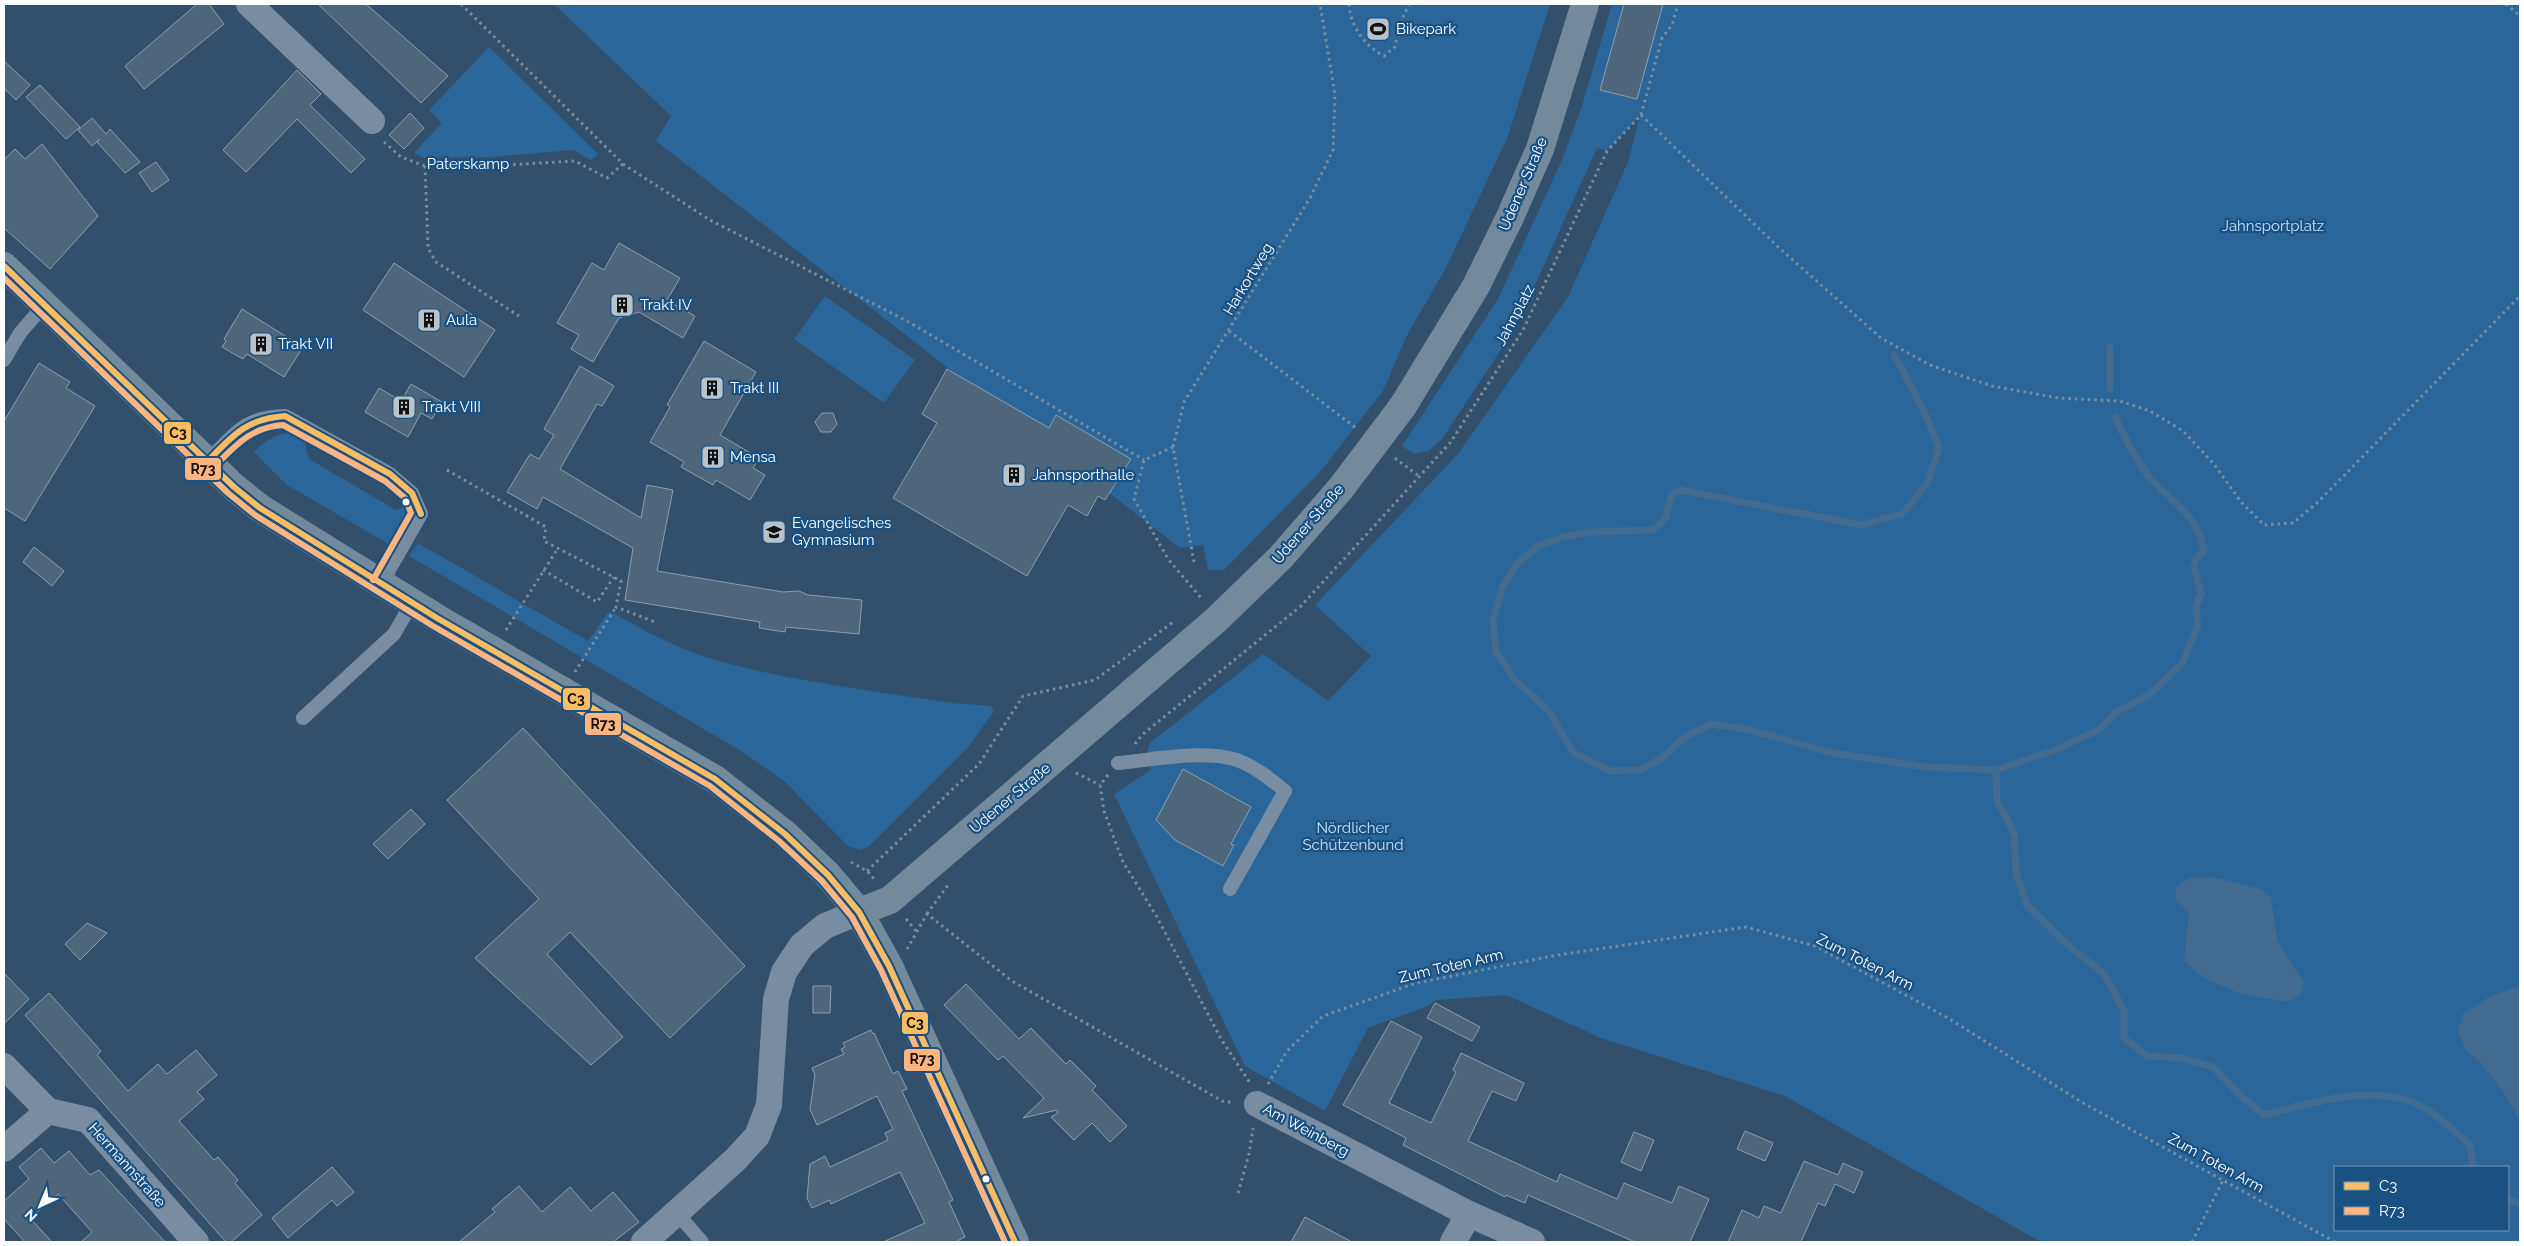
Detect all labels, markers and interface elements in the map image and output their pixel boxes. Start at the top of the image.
sports icon: Bikepark [1365,16,1391,42]
place label: Bikepark [1396,20,1456,38]
street label: Udener Straße [1495,134,1551,234]
street label: Paterskamp [427,155,509,173]
park label: Jahnsportplatz [2222,217,2324,235]
street label: Harkortweg [1219,240,1277,318]
street label: Jahnplatz [1491,281,1539,349]
building icon: Trakt IV [609,292,635,318]
place label: Trakt IV [640,296,692,314]
building icon: Aula [416,307,442,333]
place label: Aula [446,311,477,329]
building icon: Trakt VII [248,331,274,357]
place label: Trakt VII [278,335,333,353]
building icon: Trakt III [699,375,725,401]
place label: Trakt III [730,379,779,397]
building icon: Trakt VIII [391,394,417,420]
place label: Trakt VIII [422,398,481,416]
line badge: C3 [163,421,192,445]
text: C3 [169,425,187,441]
building icon: Mensa [700,444,726,470]
place label: Mensa [730,448,776,466]
line badge: R73 [184,457,222,481]
text: R73 [191,461,216,477]
building icon: Jahnsporthalle [1001,462,1027,488]
place label: Jahnsporthalle [1032,466,1135,484]
street label: Udener Straße [1268,480,1348,568]
unlabelled marker [401,497,411,507]
place label: Evangelisches Gymnasium [792,514,891,549]
school or university icon: Evangelisches Gymnasium [761,519,787,545]
line badge: C3 [562,687,591,711]
text: C3 [567,691,585,707]
line badge: R73 [584,712,622,736]
text: R73 [591,716,616,732]
street label: Udener Straße [966,759,1054,837]
park label: Nördlicher Schützenbund [1302,819,1404,854]
street label: Zum Toten Arm [1813,930,1917,994]
street label: Zum Toten Arm [1397,945,1505,987]
line badge: C3 [901,1011,929,1035]
text: C3 [906,1015,924,1031]
line badge: R73 [903,1048,941,1072]
text: R73 [910,1051,935,1067]
street label: Am Weinberg [1260,1100,1352,1160]
street label: Hermannstraße [84,1119,170,1211]
street label: Zum Toten Arm [2165,1129,2267,1197]
legend [2334,1166,2509,1231]
unlabelled marker [981,1174,991,1184]
text: C3 [2379,1177,2397,1195]
north arrow [15,1181,65,1231]
text: R73 [2379,1202,2405,1220]
text: N [22,1206,40,1225]

